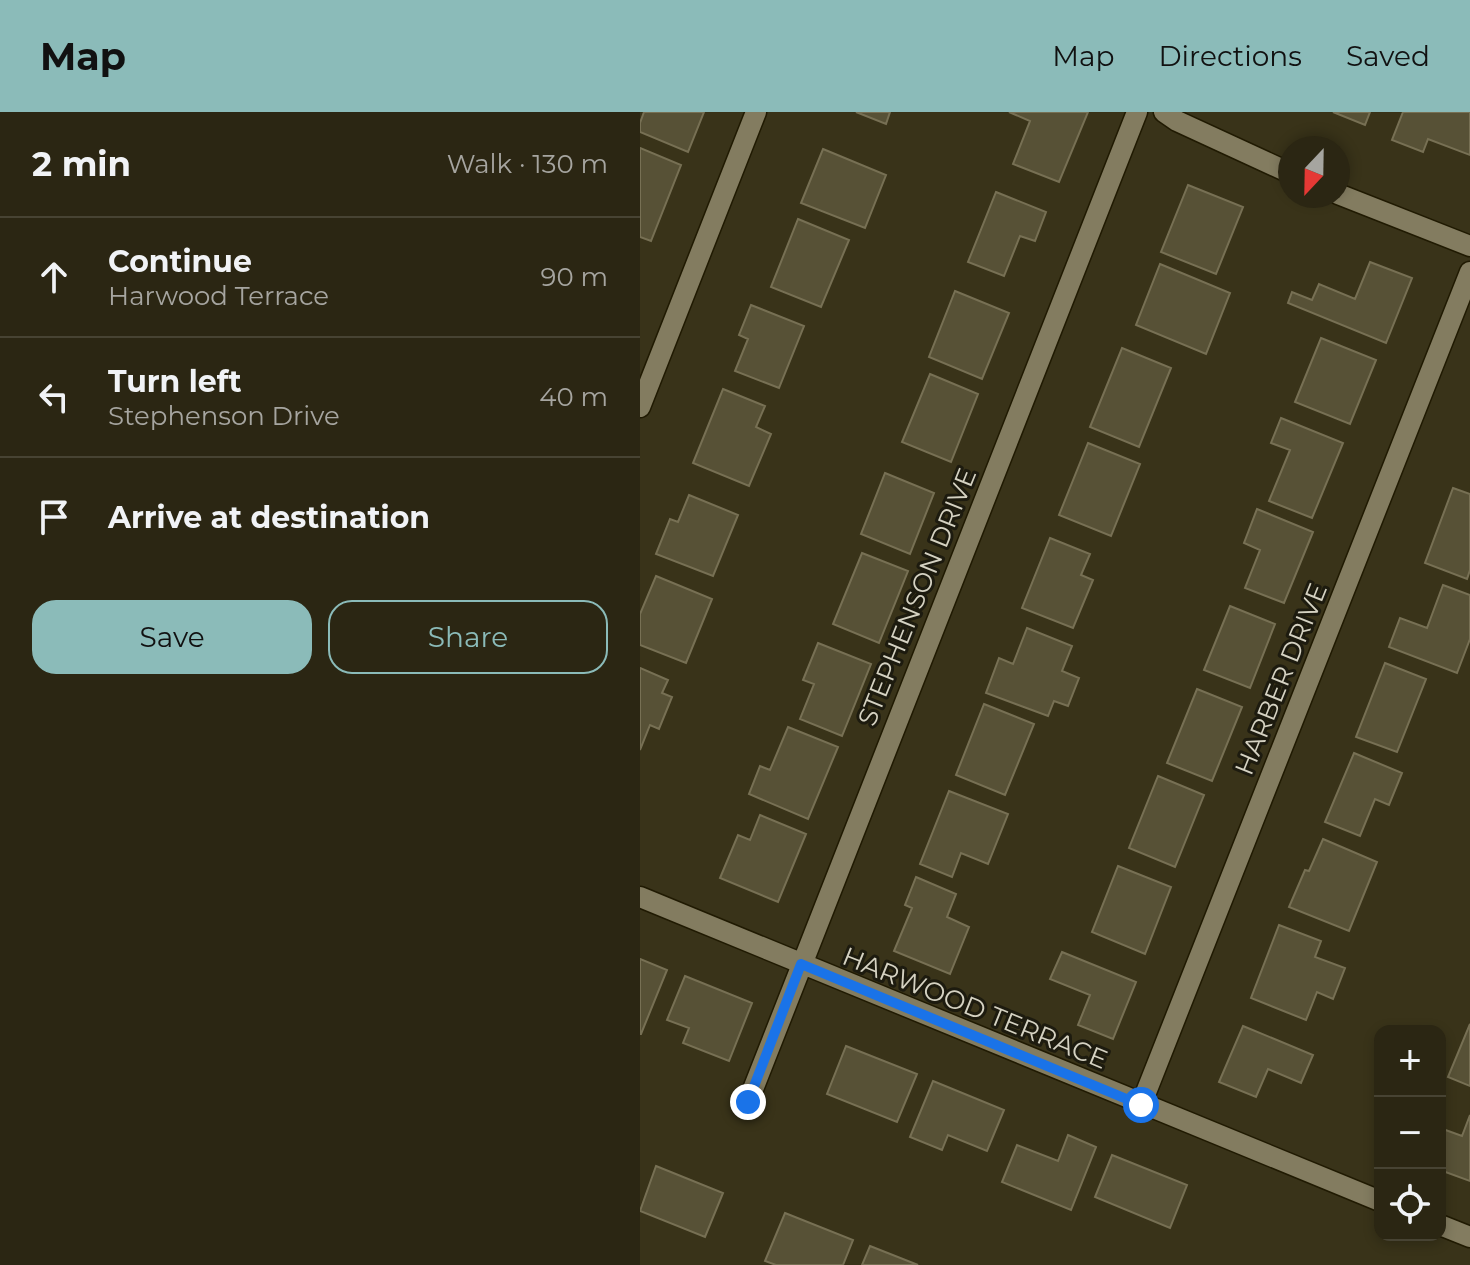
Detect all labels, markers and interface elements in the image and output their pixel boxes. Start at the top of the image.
text: Map [40,33,126,80]
text: Map [1052,39,1114,73]
text: Directions [1158,39,1302,73]
text: Saved [1346,39,1430,73]
north arrow [1278,136,1350,208]
text: 2 min [32,143,131,185]
text: Walk · 130 m [447,148,608,180]
text: Continue [108,243,252,280]
icon: ahead [32,255,76,299]
text: 90 m [541,261,608,293]
text: Harwood Terrace [108,280,329,312]
text: Turn left [108,363,241,400]
icon: left [32,375,76,419]
text: 40 m [539,381,608,413]
text: Stephenson Drive [108,400,340,432]
street label: STEPHENSON DRIVE [851,464,983,730]
icon: arrive [32,495,76,539]
text: Arrive at destination [108,499,430,536]
street label: HARBER DRIVE [1228,578,1334,780]
button: Save [32,600,312,674]
button: Share [328,600,608,674]
street label: HARWOOD TERRACE [838,940,1112,1076]
map controls [1374,1025,1446,1241]
button: + [1374,1025,1446,1097]
route end [730,1084,766,1120]
route start [1123,1087,1159,1123]
button: − [1374,1097,1446,1169]
button: locate [1374,1169,1446,1241]

